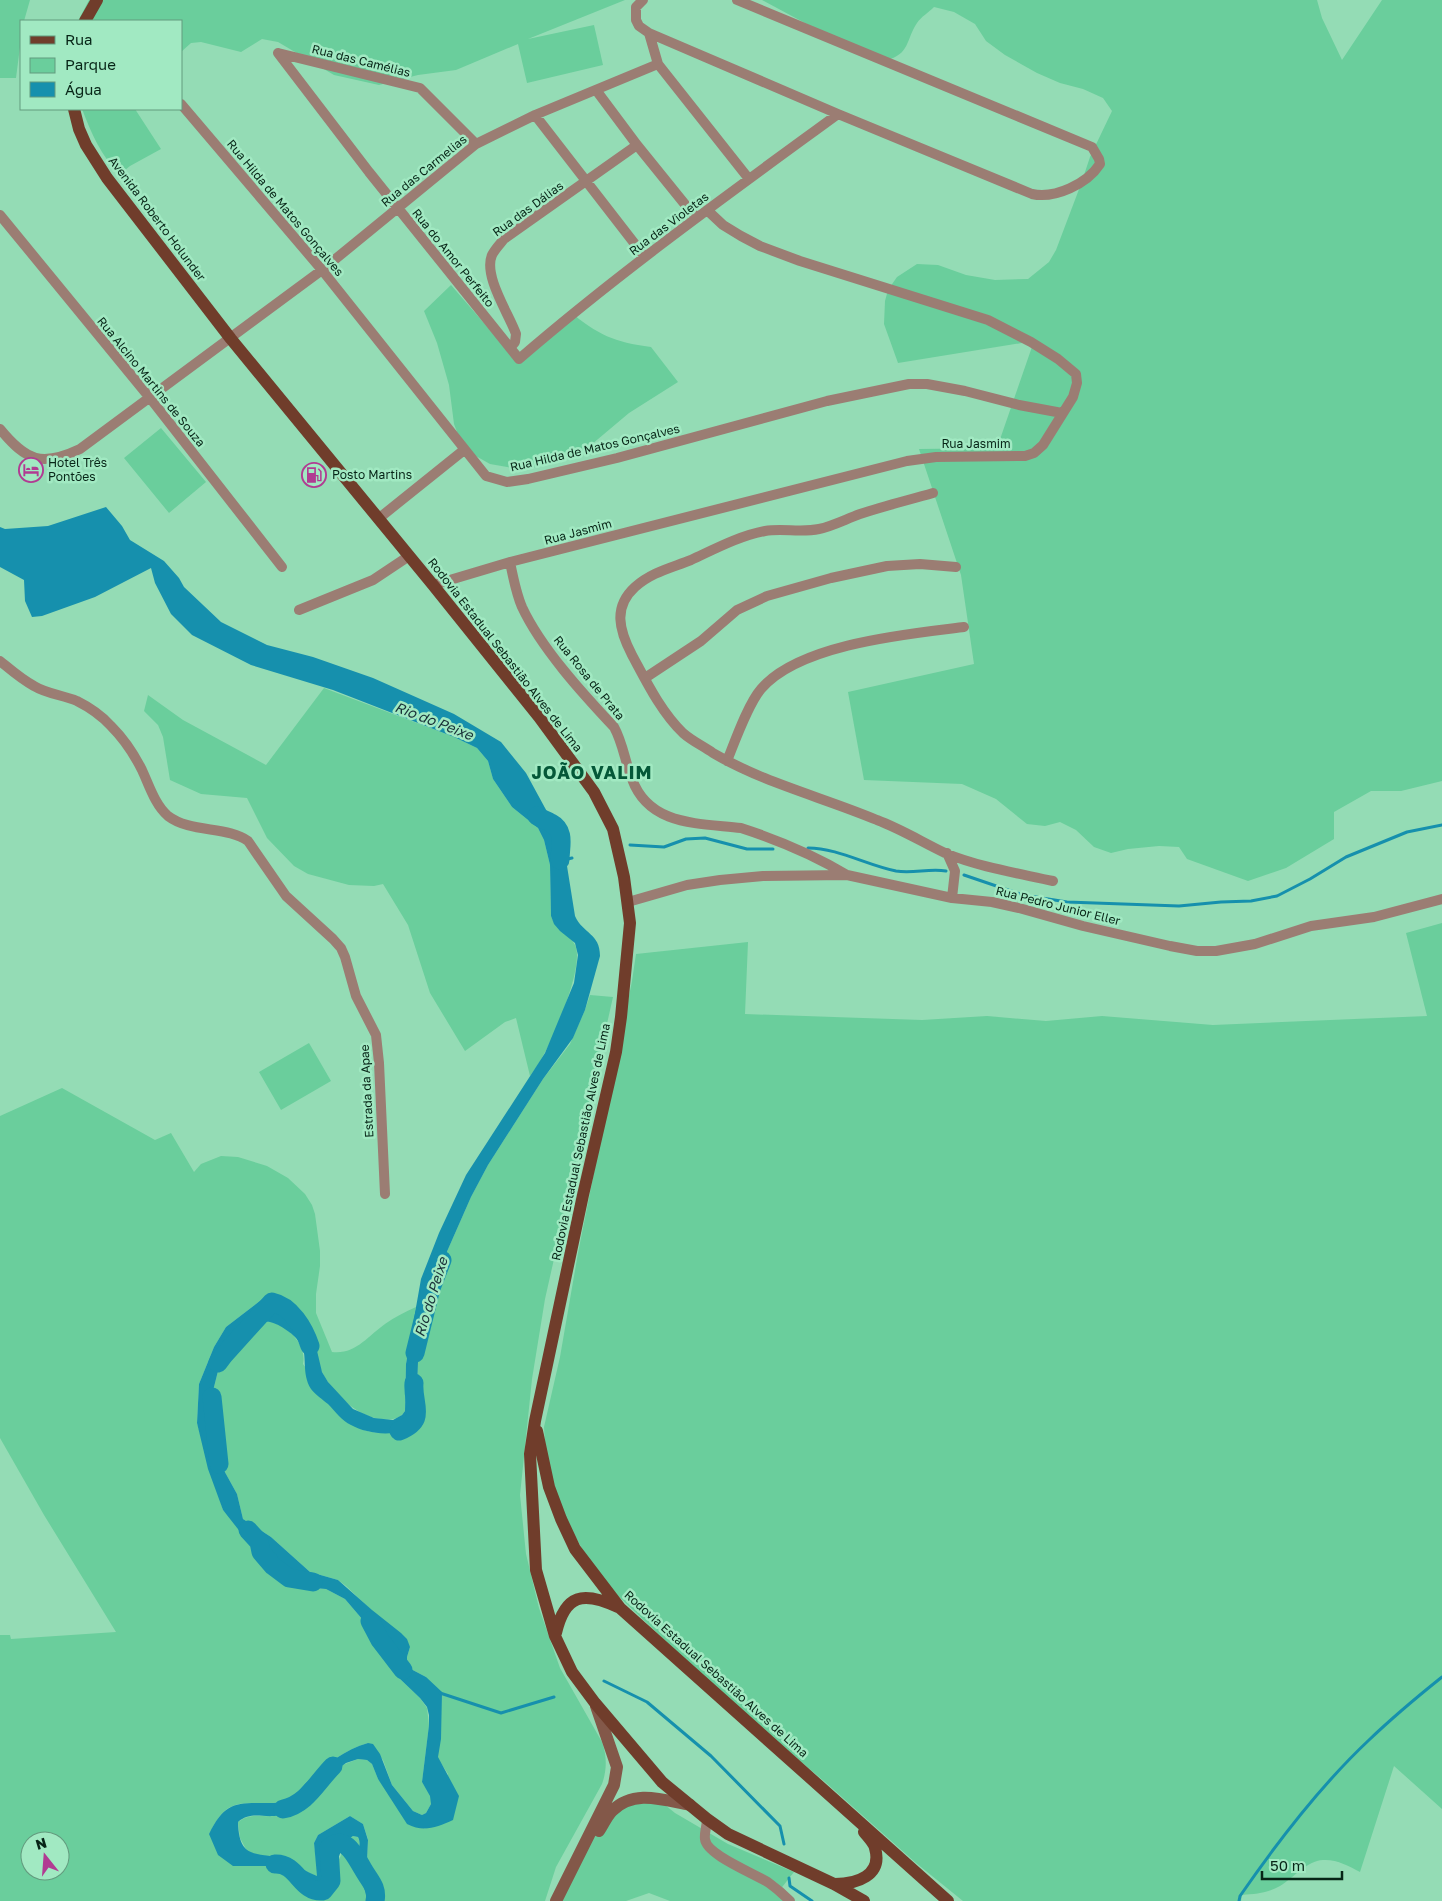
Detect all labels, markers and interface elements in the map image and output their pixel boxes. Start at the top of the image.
legend [20,20,182,110]
text: Rua [65,30,92,48]
street label: Rua das Camélias [310,41,412,80]
text: Parque [65,55,116,73]
text: Água [65,80,102,98]
street label: Rua das Carmelias [378,131,470,210]
street label: Rua Hilda de Matos Gonçalves [224,136,347,279]
street label: Avenida Roberto Holunder [106,154,209,284]
street label: Rua das Dálias [489,178,566,239]
street label: Rua das Violetas [626,189,711,258]
street label: Rua do Amor Perfeito [409,206,498,310]
street label: Rua Alcino Martins de Souza [94,314,209,450]
street label: Rua Hilda de Matos Gonçalves [509,421,681,474]
street label: Rua Jasmim [941,436,1011,451]
place label: Hotel Três Pontões [48,455,107,484]
hotel icon: Hotel Três Pontões [18,457,44,483]
fuel station icon: Posto Martins [301,462,327,488]
place label: Posto Martins [332,467,412,482]
street label: Rua Jasmim [542,515,613,548]
street label: Rodovia Estadual Sebastião Alves de Lima [425,555,586,755]
street label: Rua Rosa de Prata [551,632,628,723]
water label: Rio do Peixe [393,698,476,743]
district label: JOÃO VALIM [531,761,653,783]
street label: Rua Pedro Junior Eller [994,883,1122,928]
street label: Rodovia Estadual Sebastião Alves de Lima [548,1022,613,1262]
street label: Estrada da Apae [357,1044,376,1138]
water label: Rio do Peixe [410,1254,451,1339]
street label: Rodovia Estadual Sebastião Alves de Lima [621,1587,811,1760]
north arrow [20,1831,70,1881]
text: N [33,1833,49,1853]
scale bar [1262,1848,1342,1880]
text: 50 m [1270,1856,1305,1874]

